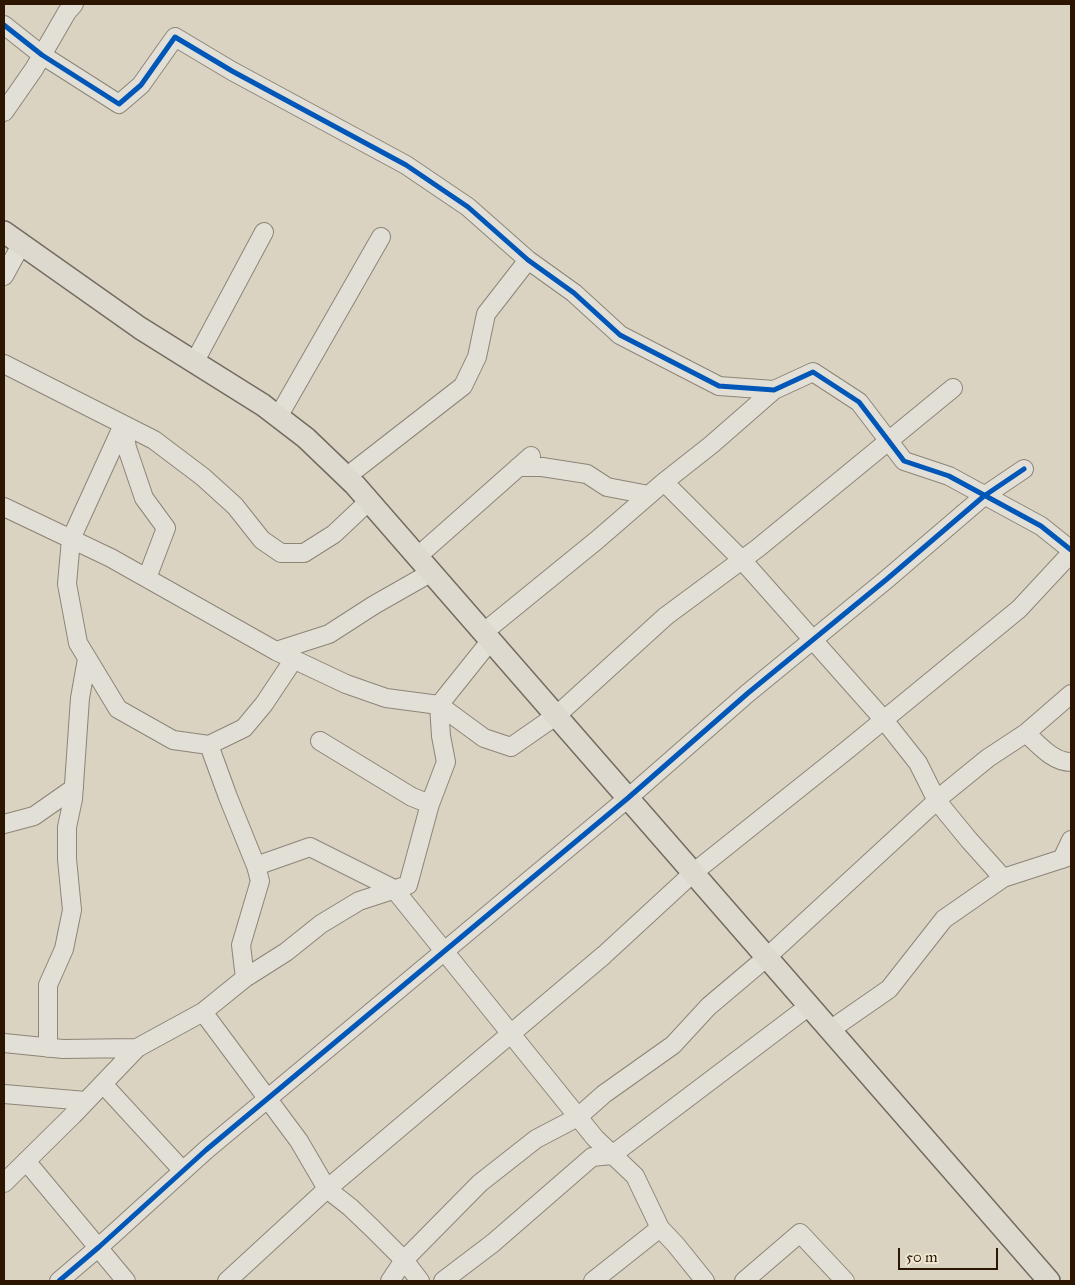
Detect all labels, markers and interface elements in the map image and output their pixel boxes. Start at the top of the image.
scale bar [900,1238,1000,1270]
text: 50 m [906,1248,938,1266]

